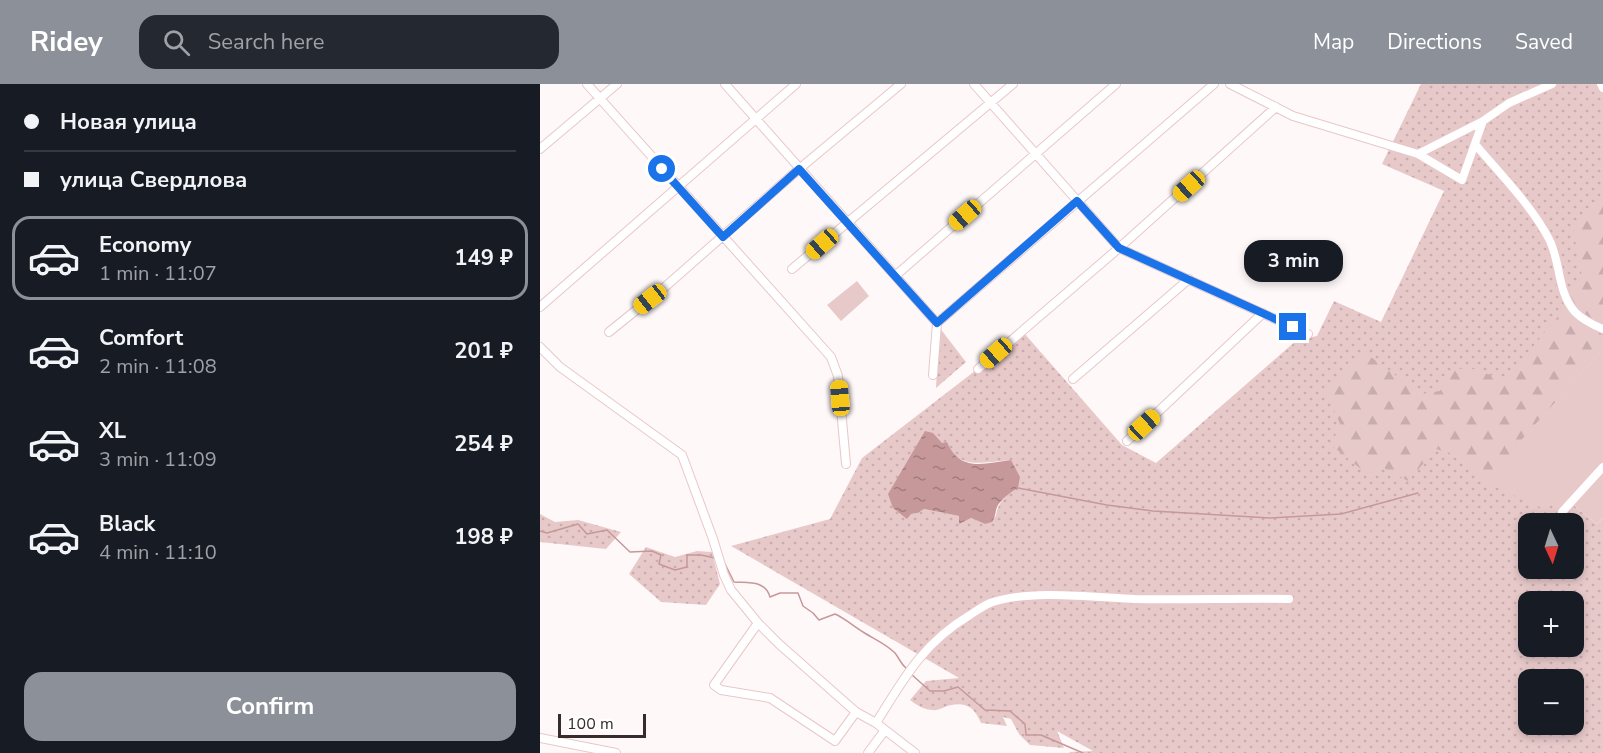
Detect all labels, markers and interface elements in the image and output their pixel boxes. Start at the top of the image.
search box [139,15,559,69]
text: Ridey [30,23,103,61]
icon: search [160,26,193,59]
text: Search here [208,27,324,57]
text: Map [1313,28,1354,56]
text: Directions [1387,28,1482,56]
text: Saved [1515,28,1573,56]
text: Новая улица [60,107,197,137]
route start [648,155,675,182]
text: улица Свердлова [60,165,247,195]
car [1170,167,1208,205]
car [946,196,984,234]
car [803,225,841,263]
text: Economy [99,230,191,260]
icon: car [27,231,81,285]
callout: 3 min [1244,240,1342,282]
text: 149 ₽ [454,243,513,273]
text: 3 min [1268,247,1319,274]
text: 1 min · 11:07 [99,260,217,287]
car [630,281,670,317]
route end [1279,313,1306,340]
text: Comfort [99,323,183,353]
icon: car [27,324,81,378]
car [977,334,1015,372]
text: 201 ₽ [454,336,513,366]
text: 2 min · 11:08 [99,353,217,380]
car [829,379,851,417]
car [1125,406,1163,444]
text: XL [99,416,126,446]
icon: car [27,417,81,471]
text: 254 ₽ [454,429,513,459]
text: 3 min · 11:09 [99,446,217,473]
text: Black [99,509,155,539]
icon: car [27,510,81,564]
north arrow [1518,513,1584,579]
map controls [1518,513,1584,735]
text: 198 ₽ [454,522,513,552]
text: 4 min · 11:10 [99,539,217,566]
button: + [1518,591,1584,657]
button: − [1518,669,1584,735]
button: Confirm [24,672,516,741]
scale bar [558,711,646,738]
text: 100 m [567,713,614,735]

